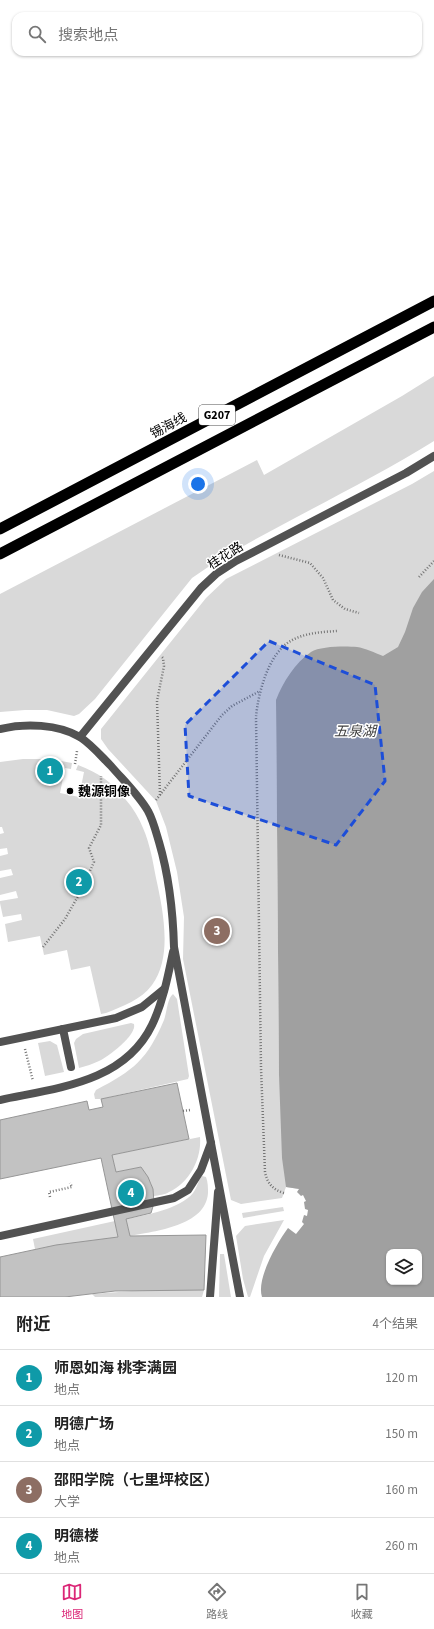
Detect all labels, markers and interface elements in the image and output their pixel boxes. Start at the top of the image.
search box [12,12,422,56]
icon: search [26,23,48,45]
text: 搜索地点 [58,25,118,46]
road number: G207 [199,405,235,425]
street label: 锡海线 [147,409,190,443]
your location [188,474,208,494]
street label: 桂花路 [204,538,247,574]
water label: 五泉湖 [334,722,378,742]
pin: 1 [37,756,63,786]
place label: 魏源铜像 [78,783,130,801]
marker: 魏源铜像 [65,786,75,796]
pin: 2 [66,867,92,897]
pin: 3 [204,916,230,946]
pin: 4 [118,1178,144,1208]
map controls [386,1249,422,1285]
button: layers [386,1249,422,1285]
text: 附近 [16,1313,50,1337]
text: 4个结果 [373,1315,418,1333]
text: 师恩如海 桃李满园 [54,1358,177,1379]
text: 1 [26,1369,32,1387]
text: 120 m [385,1369,418,1387]
text: 地点 [54,1381,80,1399]
text: 明德广场 [54,1414,114,1435]
text: 2 [26,1425,32,1443]
text: 150 m [385,1425,418,1443]
text: 地点 [54,1437,80,1455]
text: 邵阳学院（七里坪校区） [54,1470,219,1491]
text: 3 [26,1481,32,1499]
text: 160 m [385,1481,418,1499]
text: 大学 [54,1493,80,1511]
text: 明德楼 [54,1526,99,1547]
text: 4 [26,1537,32,1555]
text: 260 m [385,1537,418,1555]
text: 地点 [54,1549,80,1567]
tab: 地图 [61,1581,83,1622]
tab: 路线 [206,1581,228,1622]
tab: 收藏 [351,1581,373,1622]

